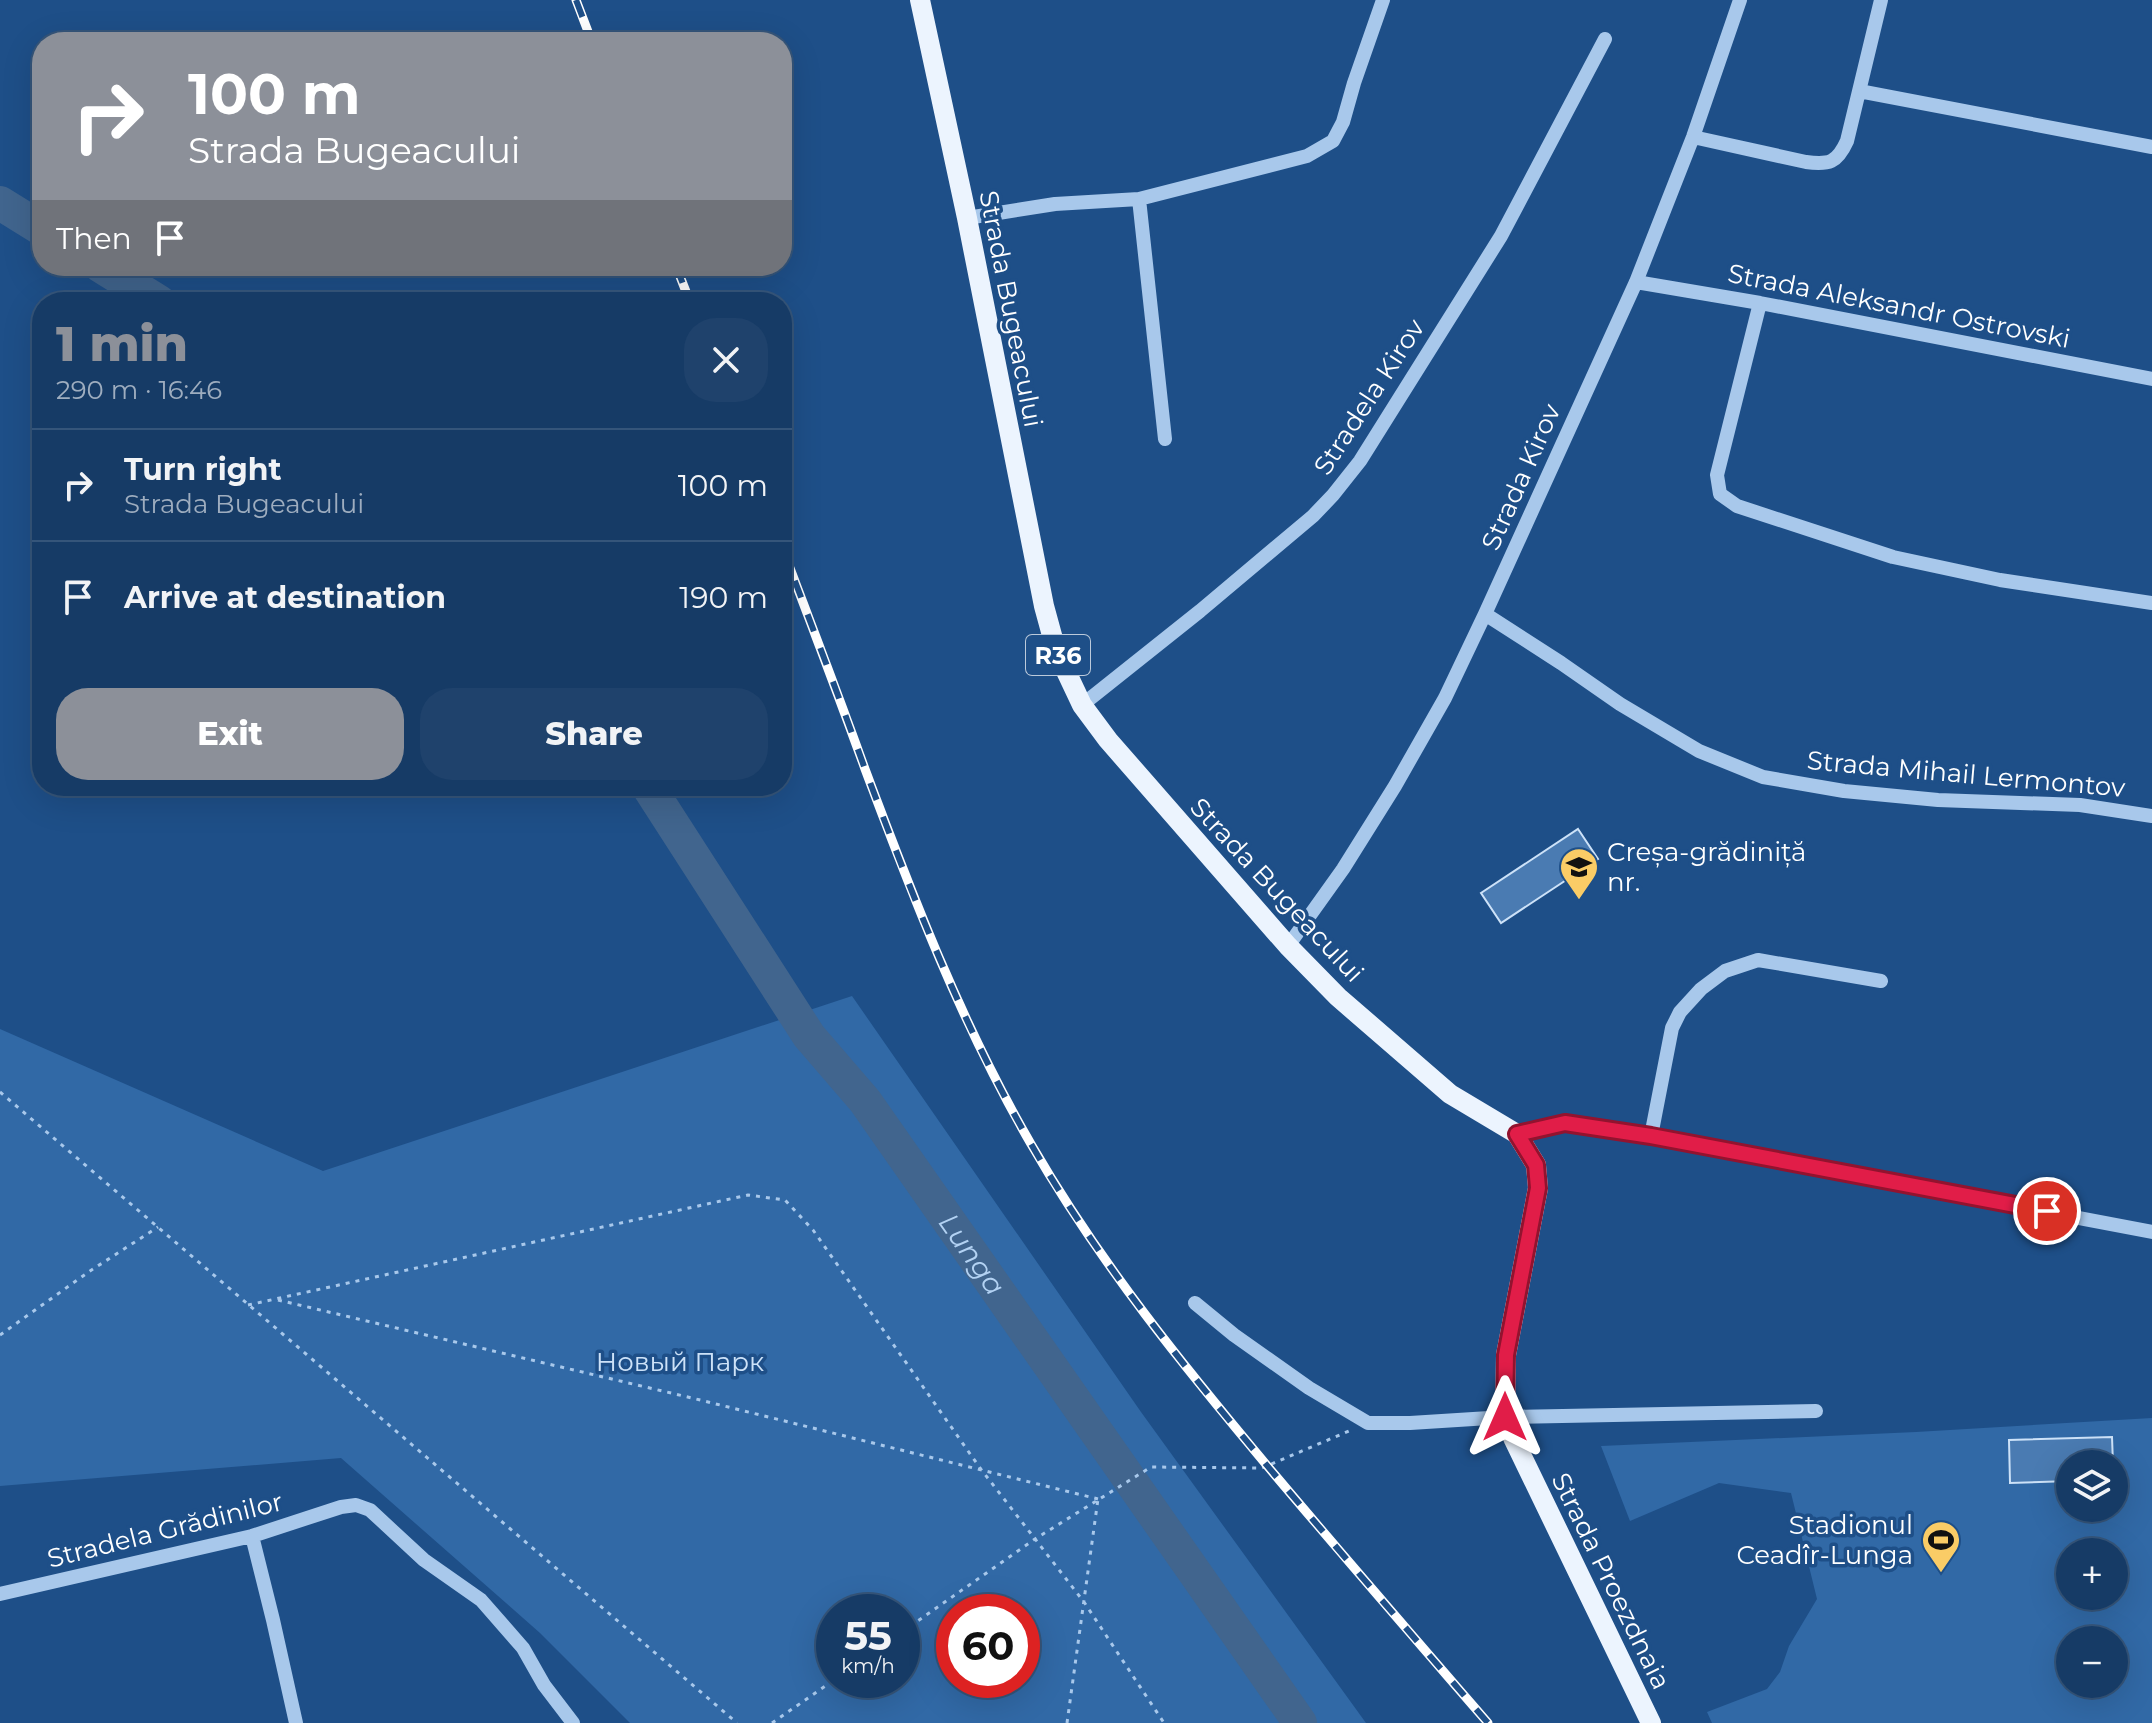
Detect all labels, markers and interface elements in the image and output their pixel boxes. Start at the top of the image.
text: 100 m [188,60,361,128]
icon: right [56,64,160,168]
text: Strada Bugeacului [188,128,521,172]
street label: Strada Bugeacului [972,188,1050,430]
icon: arrive [148,216,192,260]
text: Then [56,220,132,257]
street label: Strada Aleksandr Ostrovski [1725,257,2073,355]
street label: Stradela Kirov [1307,312,1432,481]
text: 1 min [56,315,188,373]
button: close [684,318,768,402]
text: 290 m · 16:46 [56,374,222,406]
street label: Strada Kirov [1475,398,1568,555]
text: Turn right [124,451,281,488]
icon: right [56,463,100,507]
text: 100 m [678,467,768,504]
text: Strada Bugeacului [124,488,364,520]
icon: arrive [56,575,100,619]
text: Arrive at destination [124,579,446,616]
text: 190 m [679,579,768,616]
road number: R36 [1026,635,1090,675]
button: Exit [56,688,404,780]
button: Share [420,688,768,780]
street label: Strada Mihail Lermontov [1806,744,2127,804]
street label: Strada Bugeacului [1183,791,1371,989]
place label: Creșa-grădiniță nr. [1607,836,1806,898]
school or university icon: Creșa-grădiniță nr. [1558,846,1600,901]
pin [2013,1177,2081,1245]
icon: arrive [2025,1189,2069,1233]
water label: Lunga [932,1207,1012,1302]
park label: Новый Парк [596,1346,764,1378]
position arrow [1463,1375,1547,1459]
map controls [2056,1450,2128,1698]
button: layers [2056,1450,2128,1522]
street label: Strada Proezdnaia [1545,1467,1677,1695]
street label: Stradela Grădinilor [44,1485,286,1575]
place label: Stadionul Ceadîr-Lunga [1736,1509,1913,1571]
sports icon: Stadionul Ceadîr-Lunga [1920,1519,1962,1574]
button: + [2056,1538,2128,1610]
speed limit sign: 60 [936,1594,1040,1698]
text: 55 [844,1611,892,1660]
button: − [2056,1626,2128,1698]
text: km/h [841,1654,895,1678]

